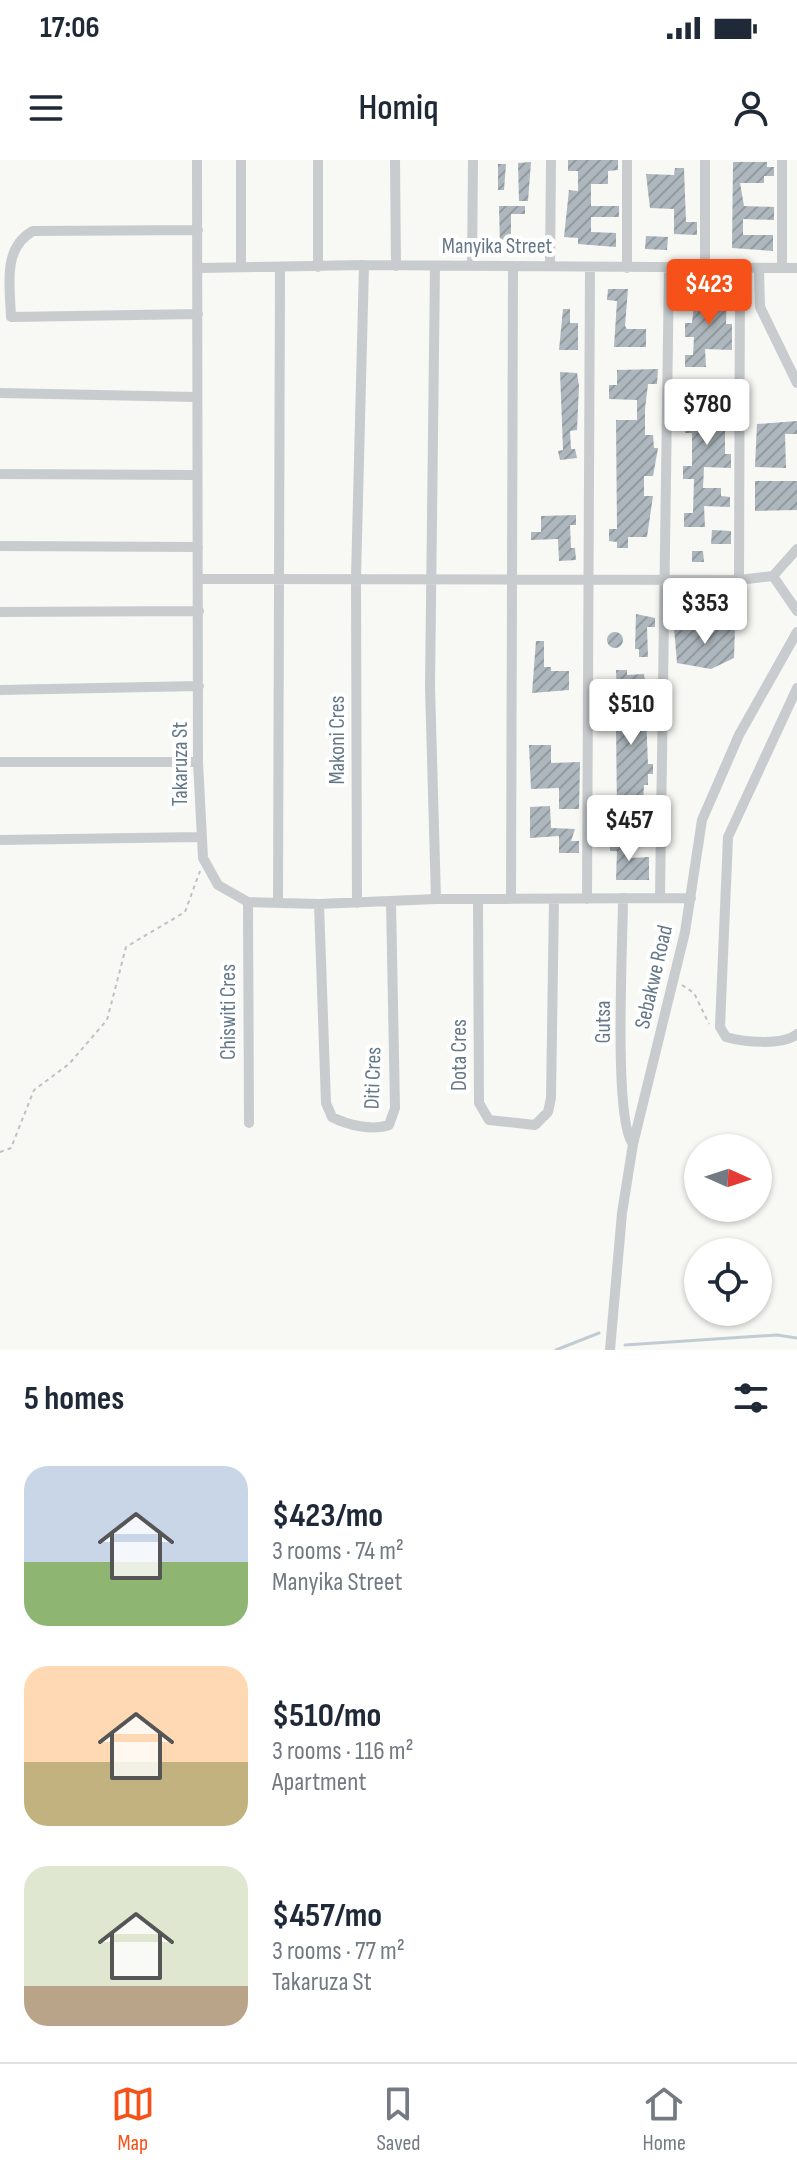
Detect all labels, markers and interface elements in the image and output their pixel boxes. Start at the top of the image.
text: 17:06 [40,10,100,46]
icon: menu [24,86,68,130]
icon: person [729,86,773,130]
text: Homiq [358,87,439,130]
street label: Manyika Street [442,233,552,260]
pin: $423 [662,259,756,327]
text: $423 [685,269,733,300]
pin: $780 [660,379,754,447]
text: $780 [682,389,732,420]
pin: $353 [658,578,752,646]
text: $353 [681,588,729,619]
pin: $510 [584,679,678,747]
text: $510 [607,689,655,720]
street label: Makoni Cres [324,695,351,785]
street label: Takaruza St [167,722,194,806]
pin: $457 [582,795,676,863]
text: $457 [605,805,653,836]
street label: Sebakwe Road [629,923,679,1031]
street label: Chiswiti Cres [215,964,242,1060]
street label: Gutsa [590,1000,617,1044]
street label: Dota Cres [446,1019,473,1091]
street label: Diti Cres [358,1046,388,1110]
north arrow [684,1134,772,1222]
map controls [684,1134,772,1326]
button: locate [684,1238,772,1326]
icon: filters [729,1376,773,1420]
text: 5 homes [24,1378,124,1419]
text: $423/mo [272,1495,383,1536]
icon: home [88,1498,184,1594]
text: 3 rooms · 74 m² [272,1536,404,1567]
text: Manyika Street [272,1567,402,1598]
text: $510/mo [272,1695,381,1736]
icon: home [88,1698,184,1794]
text: 3 rooms · 116 m² [272,1736,414,1767]
text: Apartment [272,1767,366,1798]
text: $457/mo [272,1895,382,1936]
icon: home [88,1898,184,1994]
text: 3 rooms · 77 m² [272,1936,405,1967]
text: Takaruza St [272,1967,372,1998]
tab: Map [111,2082,155,2157]
tab: Saved [376,2082,421,2157]
tab: Home [642,2082,686,2157]

